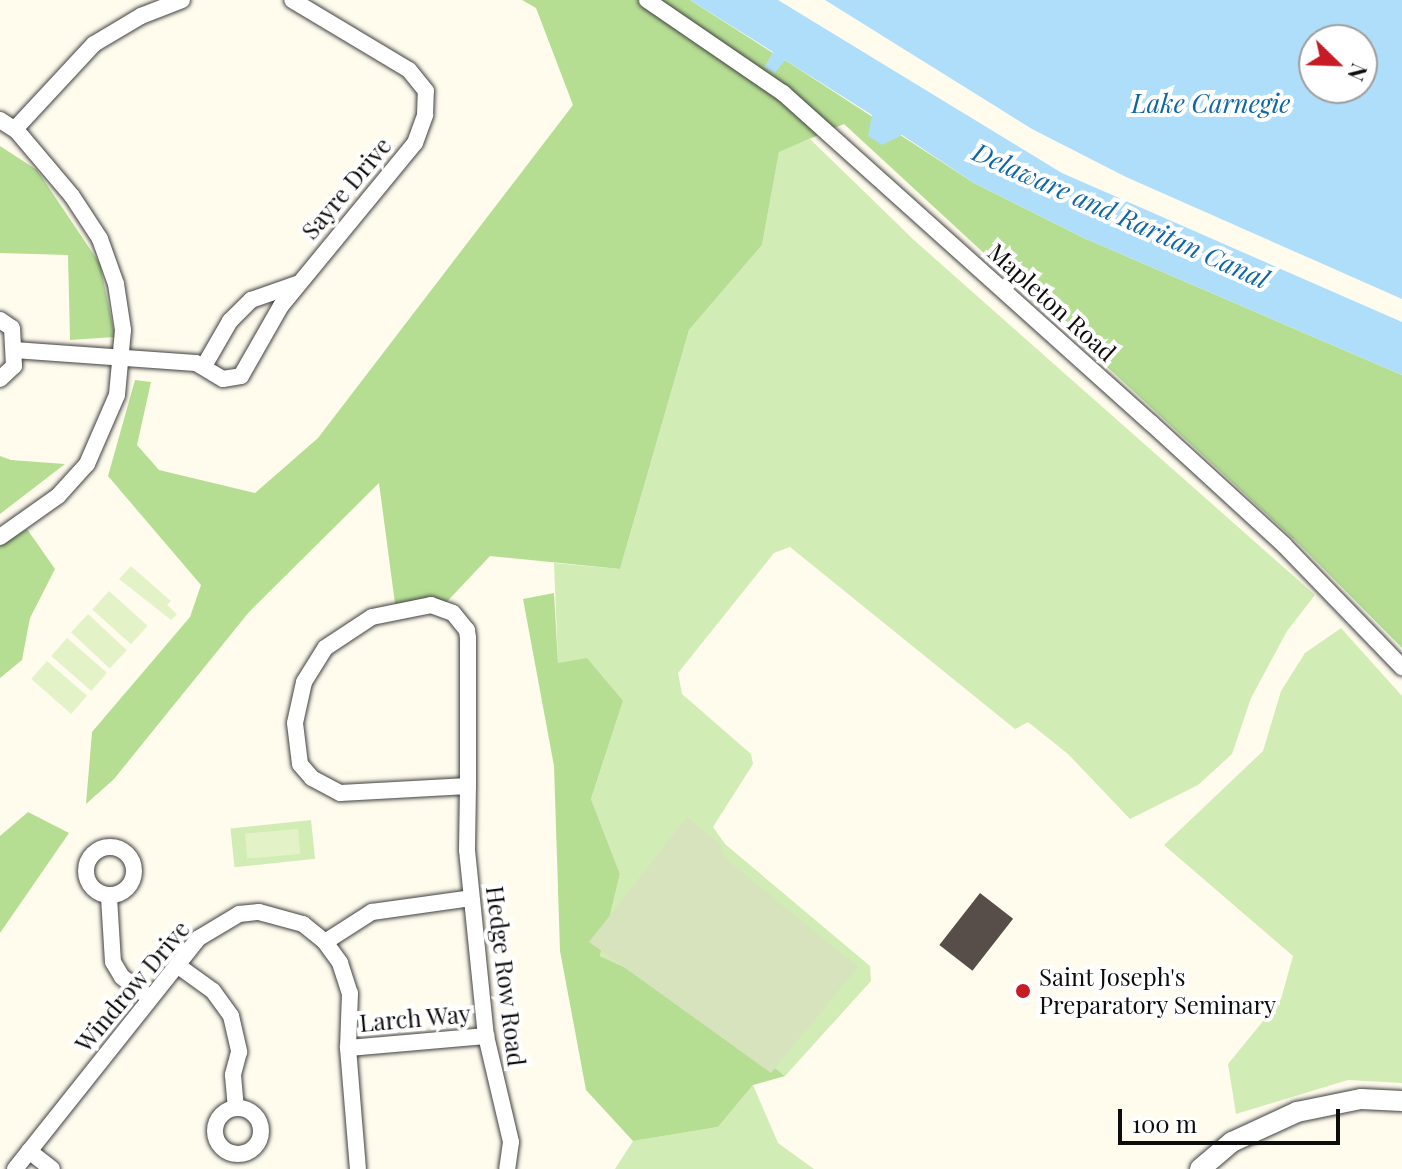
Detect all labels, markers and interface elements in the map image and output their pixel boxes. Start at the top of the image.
north arrow [1298,24,1378,104]
text: N [1341,59,1375,86]
water label: Lake Carnegie [1132,87,1290,119]
street label: Sayre Drive [295,131,397,245]
water label: Delaware and Raritan Canal [968,136,1274,294]
street label: Mapleton Road [982,237,1122,367]
street label: Hedge Row Road [481,884,531,1068]
street label: Windrow Drive [69,914,195,1058]
place label: Saint Joseph's Preparatory Seminary [1039,963,1277,1019]
marker: Saint Joseph's Preparatory Seminary [1014,982,1032,1000]
street label: Larch Way [358,999,472,1037]
scale bar [1122,1093,1344,1143]
text: 100 m [1132,1107,1197,1139]

